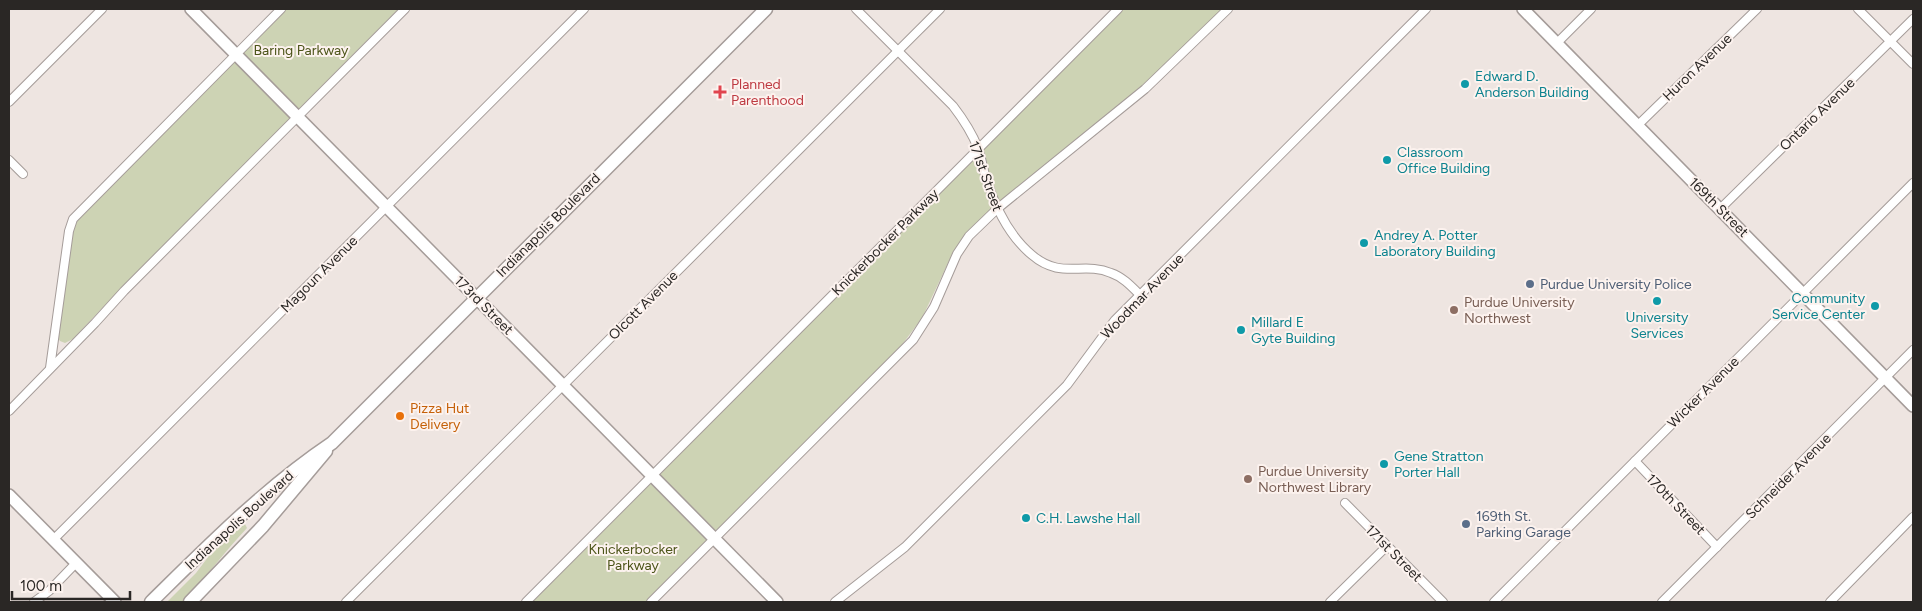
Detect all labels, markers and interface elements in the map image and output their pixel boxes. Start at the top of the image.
street label: Huron Avenue [1659,30,1736,105]
park label: Baring Parkway [253,42,349,59]
place label: Edward D. Anderson Building [1475,68,1589,101]
street label: Ontario Avenue [1776,74,1859,155]
place label: Planned Parenthood [731,76,804,109]
marker: Edward D. Anderson Building [1459,78,1471,90]
marker: Planned Parenthood [713,85,727,99]
street label: 171st Street [965,139,1006,214]
place label: Classroom Office Building [1397,144,1490,177]
marker: Classroom Office Building [1381,154,1393,166]
street label: Indianapolis Boulevard [493,170,604,281]
street label: 169th Street [1685,174,1752,241]
street label: Knickerbocker Parkway [828,185,943,299]
place label: Andrey A. Potter Laboratory Building [1374,227,1496,260]
street label: Magoun Avenue [277,232,362,316]
marker: Andrey A. Potter Laboratory Building [1358,237,1370,249]
street label: Woodmar Avenue [1097,250,1188,343]
street label: Olcott Avenue [605,267,682,344]
street label: 173rd Street [451,272,517,338]
place label: Purdue University Police [1540,276,1692,293]
marker: Purdue University Police [1524,278,1536,290]
place label: Community Service Center [1772,290,1866,323]
place label: Purdue University Northwest [1464,294,1575,327]
marker: University Services [1651,295,1663,307]
marker: Community Service Center [1869,300,1881,312]
marker: Purdue University Northwest [1448,304,1460,316]
place label: University Services [1626,309,1689,342]
place label: Millard E Gyte Building [1251,314,1336,347]
marker: Millard E Gyte Building [1235,324,1247,336]
street label: Wicker Avenue [1664,353,1743,432]
place label: Pizza Hut Delivery [410,400,469,433]
marker: Pizza Hut Delivery [394,410,406,422]
street label: Schneider Avenue [1742,430,1835,523]
place label: Gene Stratton Porter Hall [1394,448,1484,481]
marker: Gene Stratton Porter Hall [1378,458,1390,470]
place label: Purdue University Northwest Library [1258,463,1372,496]
street label: Indianapolis Boulevard [182,467,297,574]
street label: 170th Street [1642,470,1709,538]
marker: Purdue University Northwest Library [1242,473,1254,485]
place label: 169th St. Parking Garage [1476,508,1571,541]
place label: C.H. Lawshe Hall [1036,510,1140,527]
marker: C.H. Lawshe Hall [1020,512,1032,524]
marker: 169th St. Parking Garage [1460,518,1472,530]
street label: 171st Street [1362,521,1426,585]
park label: Knickerbocker Parkway [588,541,678,574]
scale bar [12,568,130,600]
text: 100 m [20,577,62,595]

